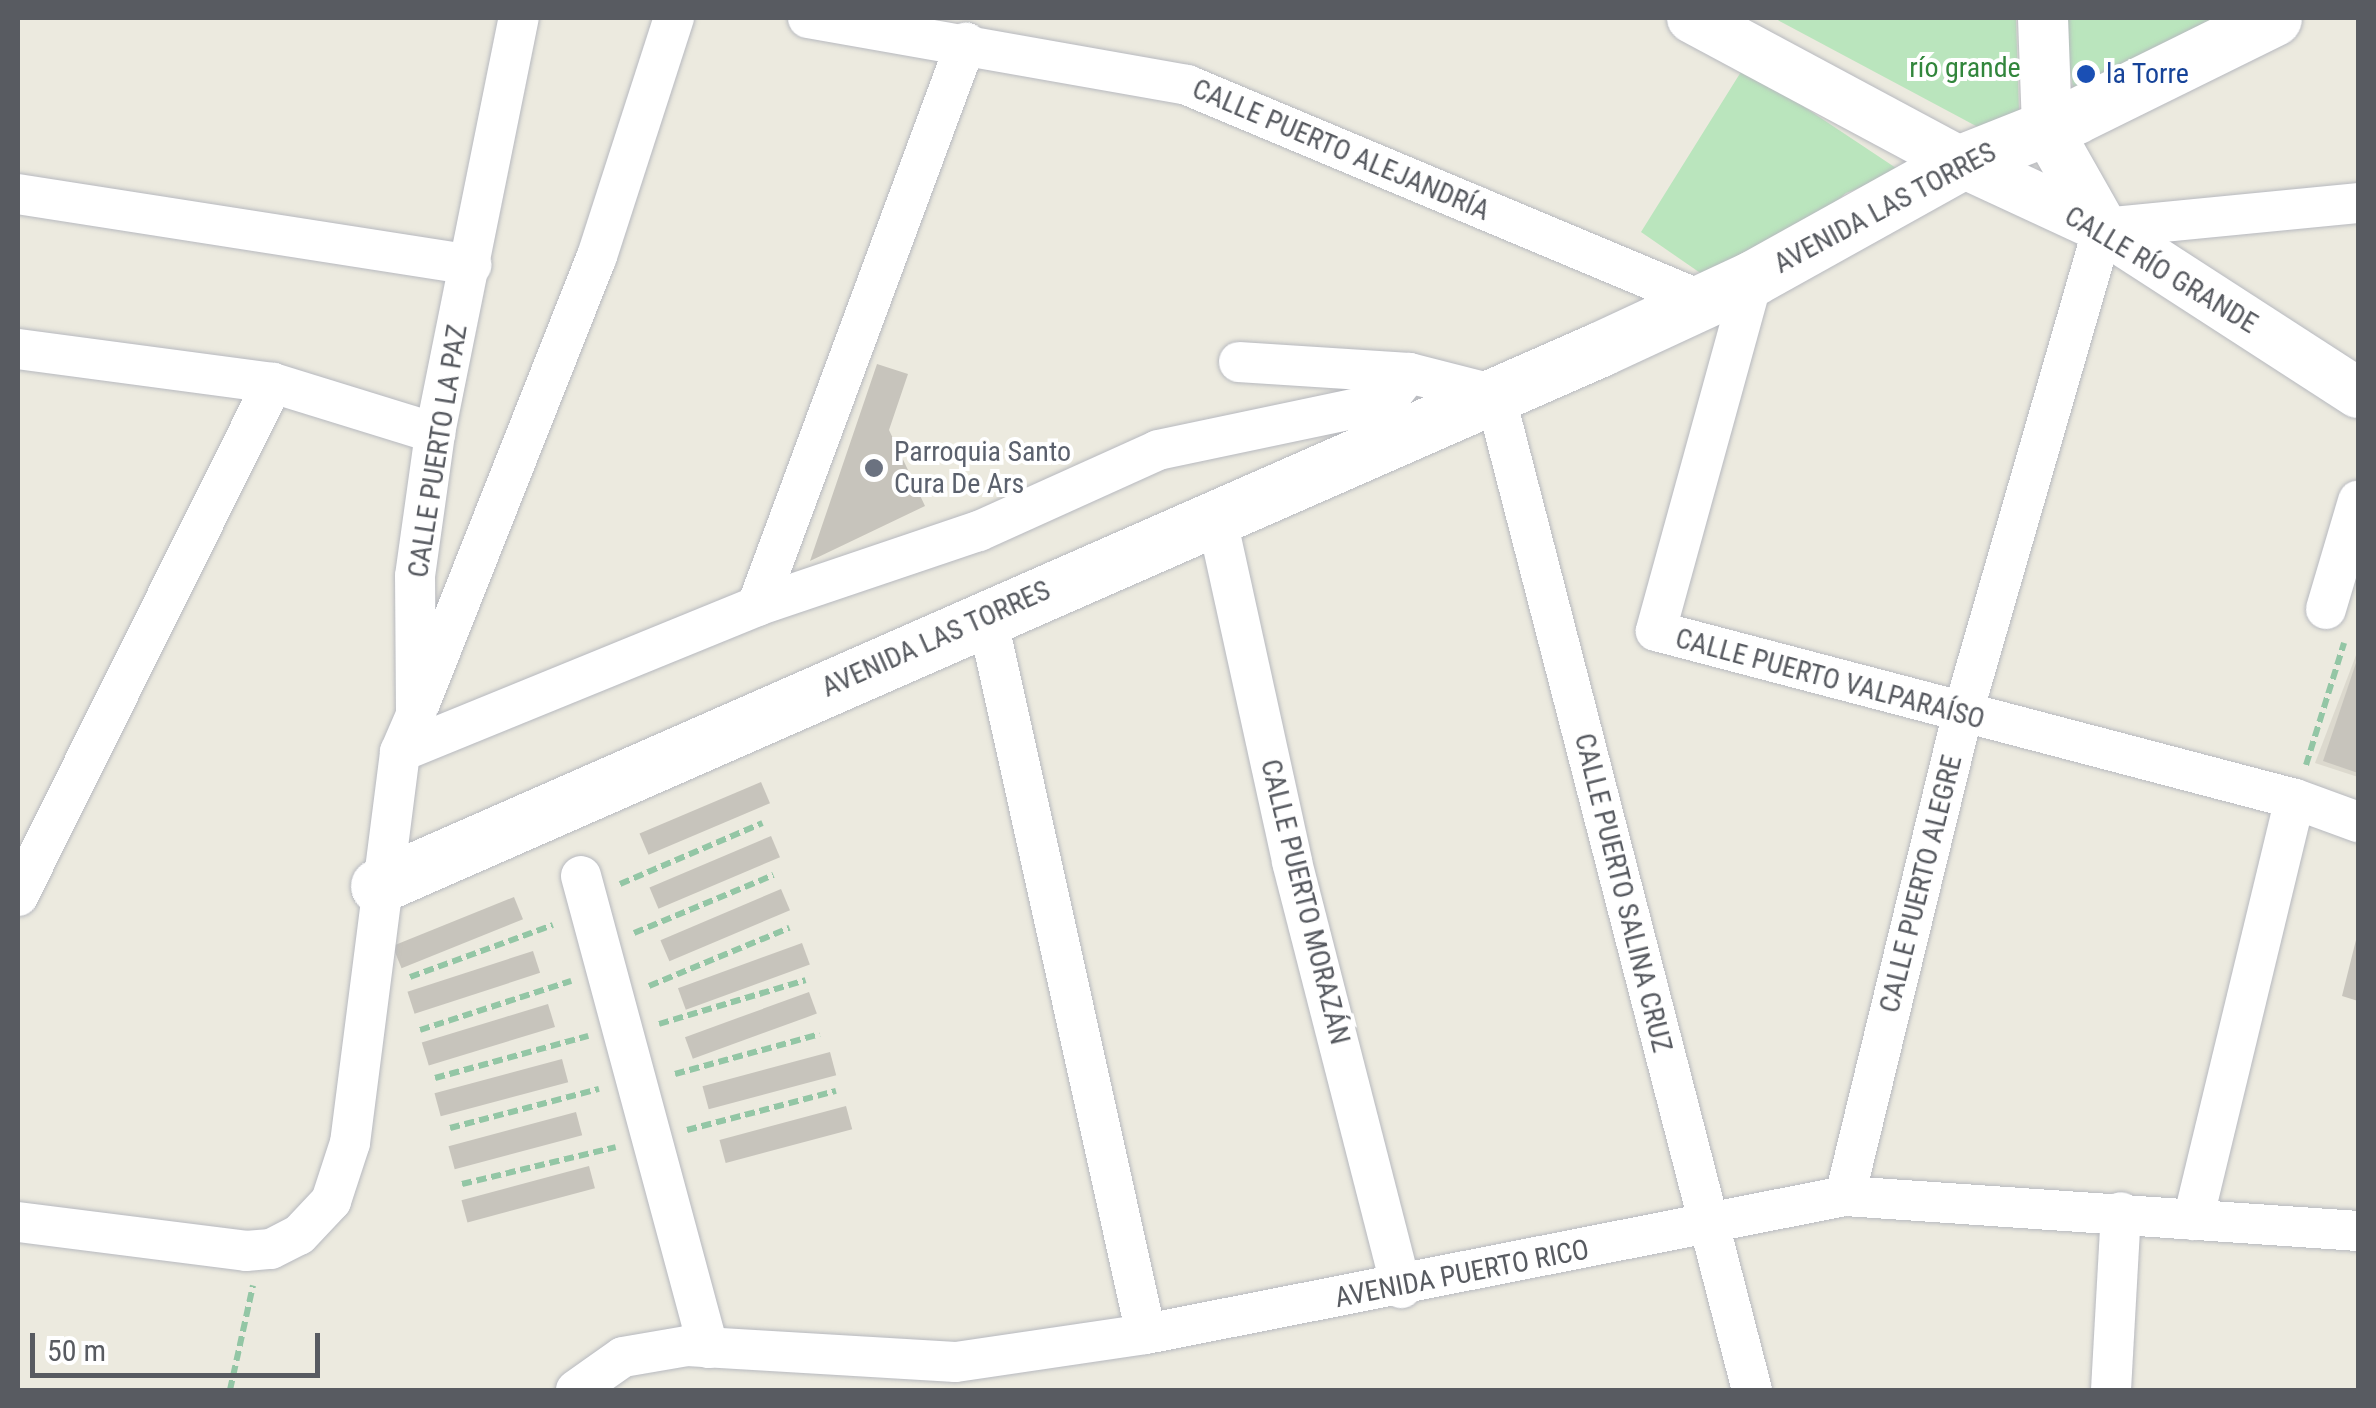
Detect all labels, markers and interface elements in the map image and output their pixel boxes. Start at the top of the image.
park label: río grande [1909,51,2021,85]
place label: la Torre [2106,57,2189,91]
marker: la Torre [2075,63,2097,85]
street label: CALLE PUERTO ALEJANDRÍA [1187,72,1495,228]
street label: AVENIDA LAS TORRES [1768,135,2002,281]
street label: CALLE RÍO GRANDE [2059,199,2263,341]
street label: CALLE PUERTO LA PAZ [401,322,475,580]
place label: Parroquia Santo Cura De Ars [894,435,1071,501]
marker: Parroquia Santo Cura De Ars [863,457,885,479]
street label: AVENIDA LAS TORRES [816,573,1056,705]
street label: CALLE PUERTO VALPARAÍSO [1672,622,1988,736]
street label: CALLE PUERTO SALINA CRUZ [1567,730,1679,1056]
street label: CALLE PUERTO ALEGRE [1873,752,1969,1016]
street label: CALLE PUERTO MORAZÁN [1253,756,1357,1048]
street label: AVENIDA PUERTO RICO [1332,1233,1592,1315]
scale bar [35,1313,325,1375]
text: 50 m [47,1333,106,1368]

